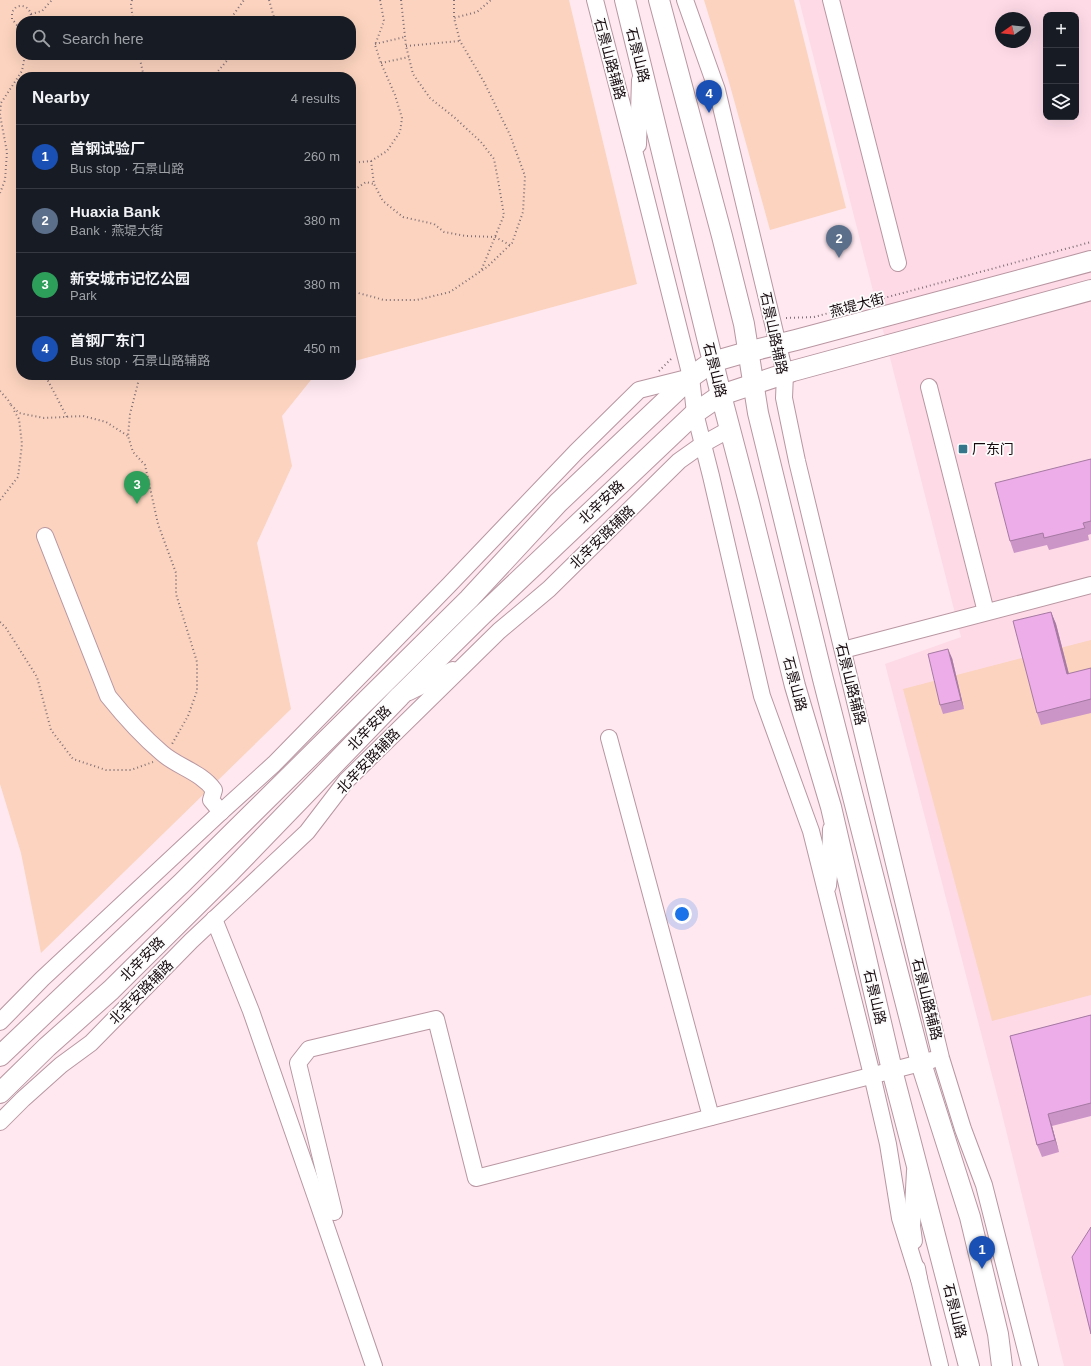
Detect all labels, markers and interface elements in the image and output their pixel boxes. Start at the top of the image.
north arrow [995,12,1031,48]
map controls [1043,12,1079,120]
button: + [1043,12,1079,48]
search box [16,16,356,60]
street label: 石景山路辅路 [591,16,629,102]
street label: 石景山路 [623,26,653,84]
icon: search [30,27,52,49]
text: Search here [62,30,144,47]
button: − [1043,48,1079,84]
pin: 4 [696,80,722,113]
button: layers [1043,84,1079,120]
text: Nearby [32,88,90,107]
text: 4 results [291,91,340,106]
text: 首钢试验厂 [70,140,145,157]
text: 1 [41,149,49,164]
text: 260 m [304,149,340,164]
text: Bus stop · 石景山路 [70,161,184,176]
text: Huaxia Bank [70,203,160,220]
text: 2 [41,213,49,228]
text: 380 m [304,213,340,228]
text: Bank · 燕堤大街 [70,223,163,238]
pin: 2 [826,225,852,258]
text: 新安城市记忆公园 [70,270,190,287]
text: 3 [41,277,49,292]
text: 380 m [304,277,340,292]
text: Park [70,288,97,303]
street label: 石景山路辅路 [757,290,791,376]
street label: 燕堤大街 [828,290,886,320]
text: 首钢厂东门 [70,332,145,349]
text: 4 [41,341,49,356]
text: 450 m [304,341,340,356]
street label: 石景山路 [700,341,730,399]
text: Bus stop · 石景山路辅路 [70,353,210,368]
place label: 厂东门 [972,441,1014,457]
marker: 厂东门 [957,443,969,455]
pin: 3 [124,471,150,504]
street label: 北辛安路 [575,477,627,527]
street label: 北辛安路辅路 [566,502,638,572]
street label: 石景山路辅路 [833,641,869,727]
street label: 石景山路 [780,655,810,713]
street label: 北辛安路 [344,702,394,754]
street label: 北辛安路辅路 [333,725,403,797]
your location [672,904,692,924]
street label: 北辛安路 [117,934,167,984]
street label: 石景山路辅路 [909,956,945,1042]
street label: 北辛安路辅路 [106,957,176,1027]
street label: 石景山路 [861,968,889,1026]
pin: 1 [969,1236,995,1269]
street label: 石景山路 [940,1282,970,1340]

